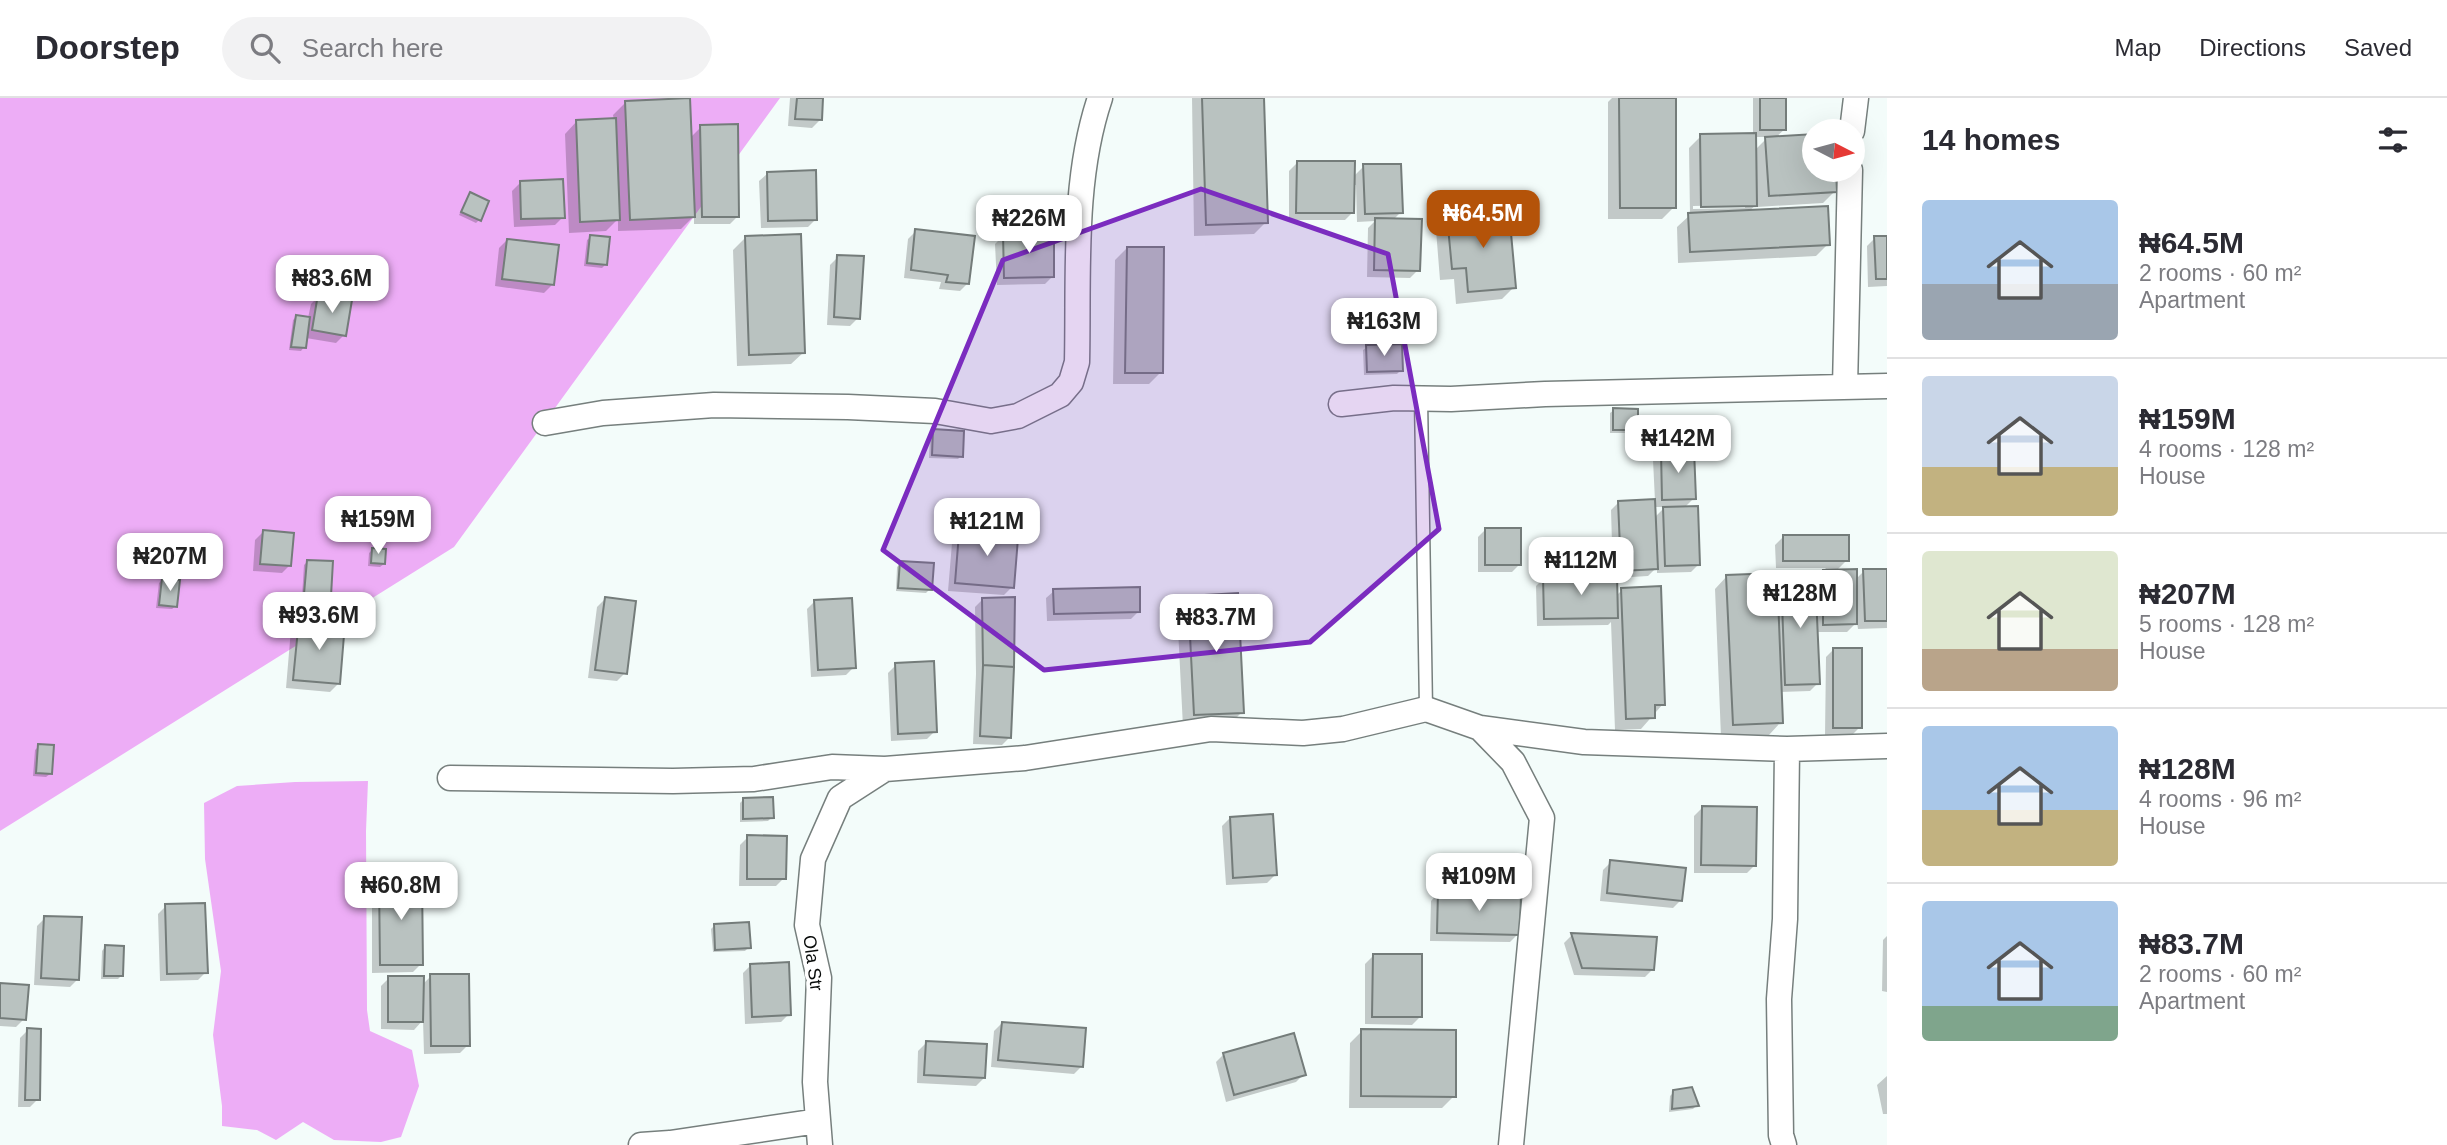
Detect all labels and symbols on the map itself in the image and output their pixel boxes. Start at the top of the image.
north arrow [1802,119,1866,182]
pin: ₦64.5M [1426,190,1540,250]
pin: ₦226M [980,195,1078,255]
pin: ₦83.6M [275,256,389,315]
pin: ₦163M [1335,299,1433,358]
pin: ₦142M [1629,416,1727,475]
pin: ₦159M [329,496,427,556]
pin: ₦121M [938,498,1036,558]
pin: ₦207M [121,533,219,593]
pin: ₦112M [1532,538,1630,597]
pin: ₦128M [1751,570,1849,630]
pin: ₦93.6M [262,592,376,652]
pin: ₦83.7M [1159,594,1273,654]
pin: ₦109M [1430,854,1528,913]
pin: ₦60.8M [344,862,458,922]
street label: Ola Str [799,934,827,992]

